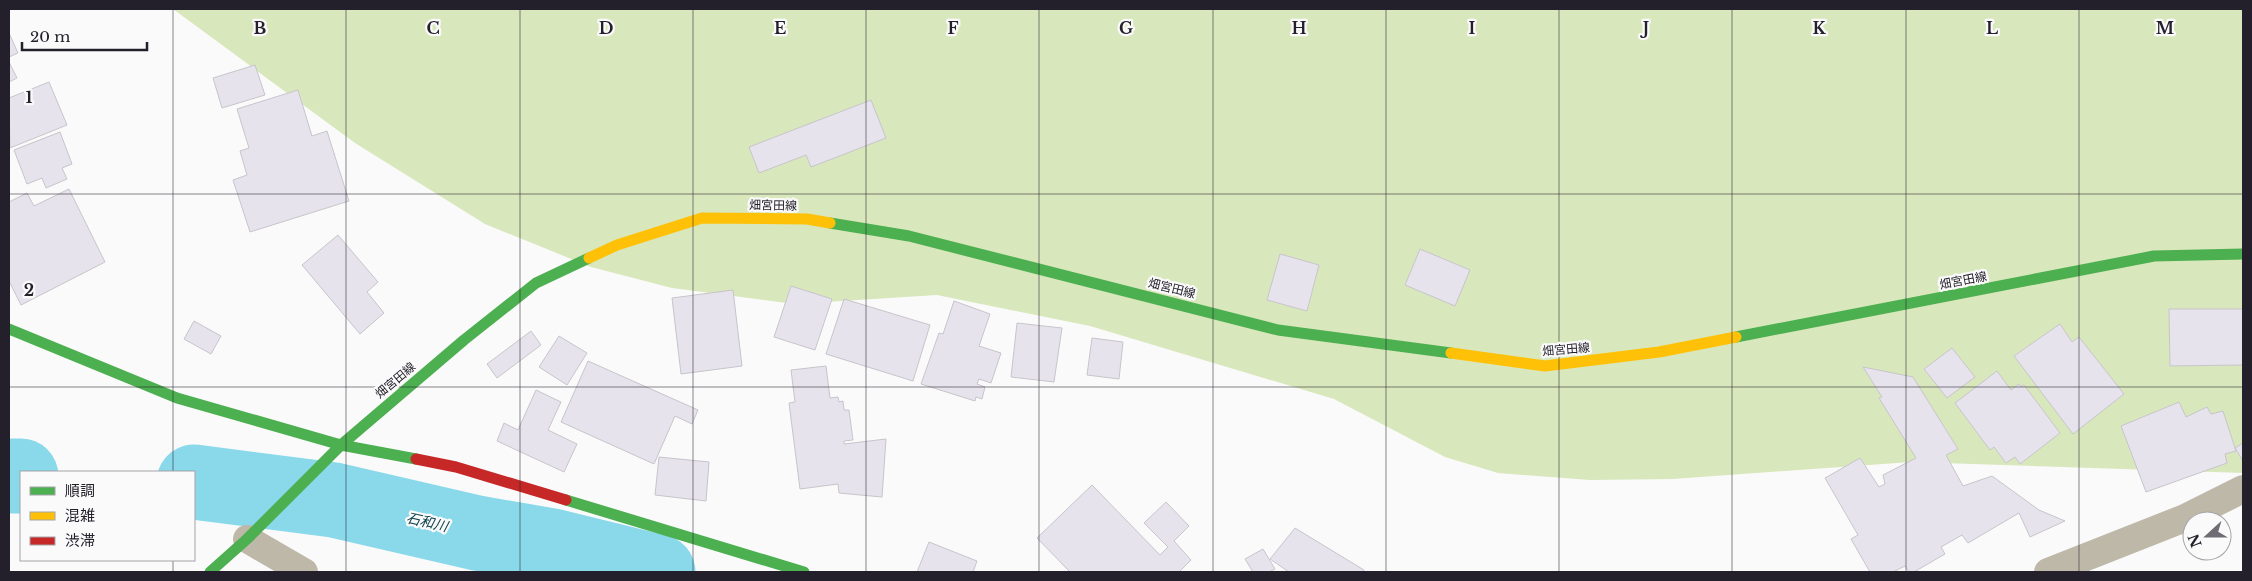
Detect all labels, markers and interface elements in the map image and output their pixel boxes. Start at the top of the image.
text: B [254,18,267,38]
text: C [426,18,440,38]
text: D [599,18,613,38]
text: E [774,18,786,38]
text: F [947,18,959,38]
text: G [1119,18,1133,38]
text: H [1291,18,1307,38]
text: I [1469,18,1476,38]
text: J [1640,18,1649,38]
text: K [1812,18,1826,38]
text: L [1986,18,1998,38]
text: M [2156,18,2174,38]
scale bar [22,20,148,52]
text: 20 m [30,27,70,46]
text: 1 [26,87,33,107]
street label: 畑宮田線 [749,197,797,213]
street label: 畑宮田線 [1938,268,1988,292]
street label: 畑宮田線 [1147,275,1197,301]
text: 2 [24,280,34,300]
street label: 畑宮田線 [1541,339,1591,359]
street label: 畑宮田線 [372,359,418,401]
legend [20,471,195,561]
text: 順調 [65,481,95,500]
text: 混雑 [65,506,95,525]
water label: 石和川 [405,509,451,536]
north arrow [2182,511,2232,561]
text: 渋滞 [65,531,95,550]
text: N [2184,531,2206,550]

